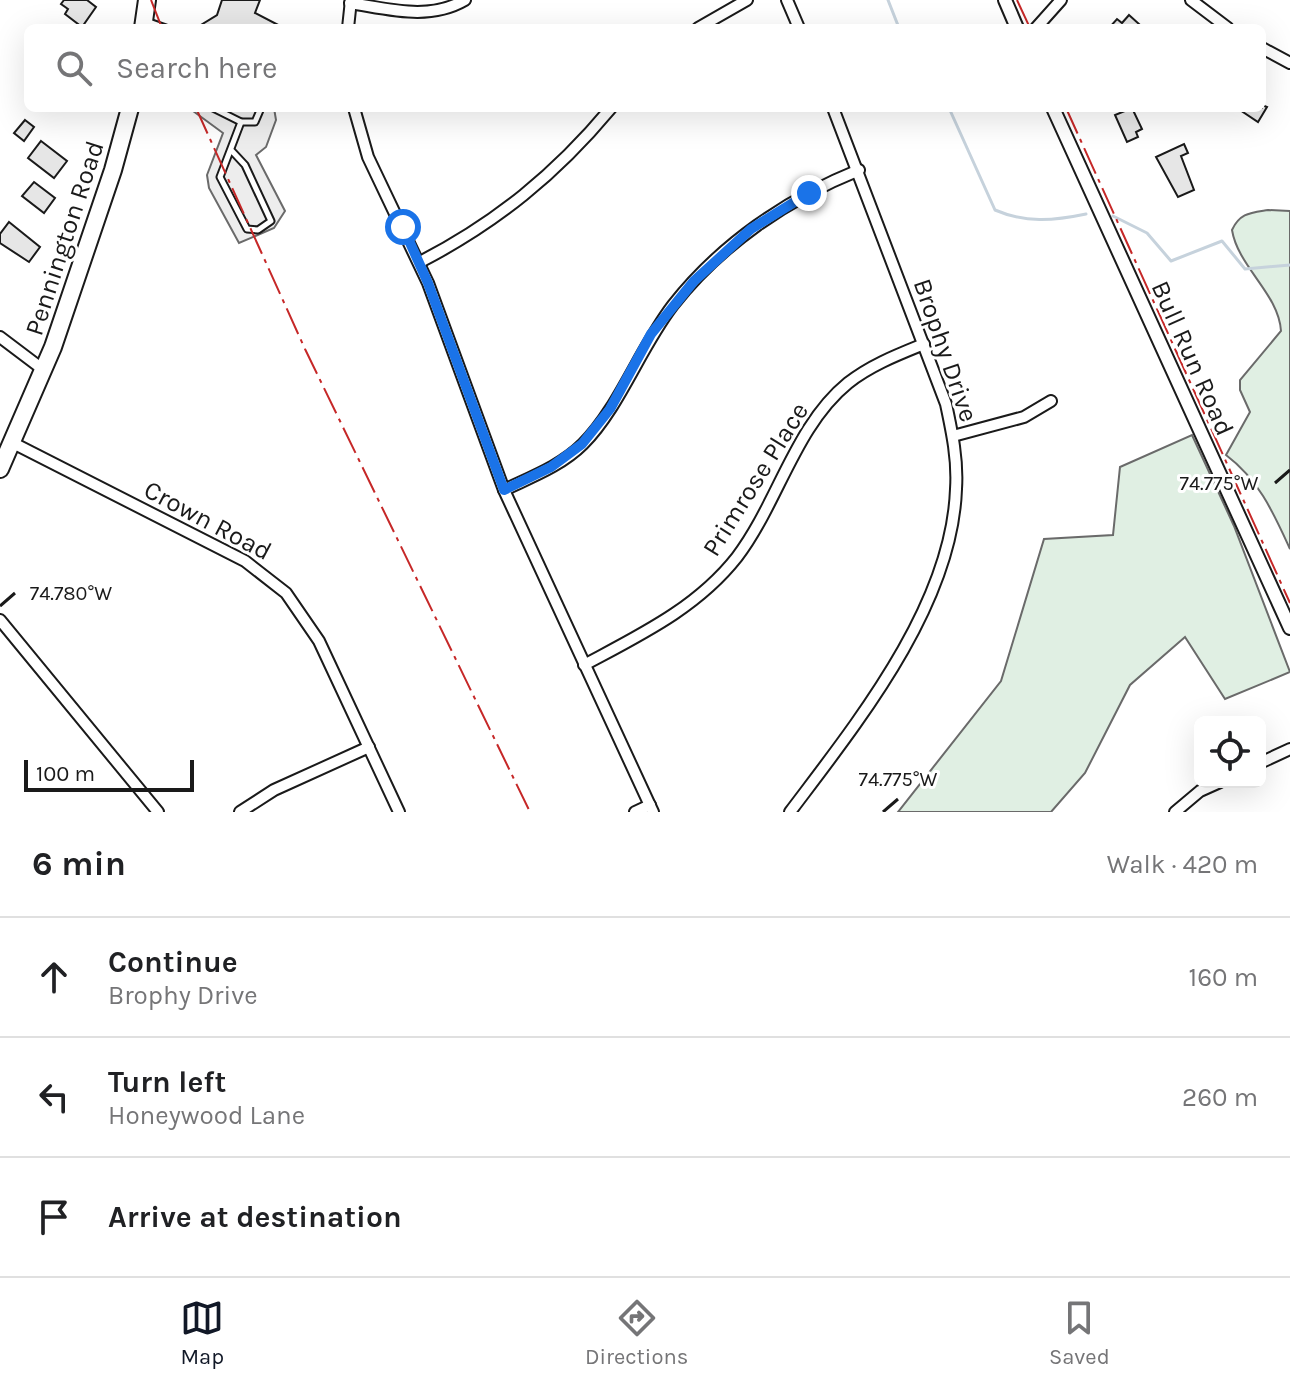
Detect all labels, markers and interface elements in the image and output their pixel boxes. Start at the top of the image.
search box [24,24,1266,112]
icon: search [52,46,96,90]
text: Search here [116,50,277,86]
street label: Pennington Road [18,137,111,339]
route end [791,175,827,211]
route start [385,209,421,245]
street label: Brophy Drive [907,274,985,426]
street label: Bull Run Road [1145,276,1240,440]
street label: Primrose Place [696,397,815,562]
text: 74.775°W [1180,472,1259,495]
street label: Crown Road [139,474,277,567]
text: 74.780°W [30,582,112,605]
map controls [1194,716,1266,788]
button: locate [1194,716,1266,788]
scale bar [24,756,194,792]
text: 100 m [36,761,95,787]
text: 74.775°W [859,768,938,791]
text: 6 min [32,844,126,884]
text: Walk · 420 m [1107,849,1258,880]
text: Continue [108,944,238,980]
icon: ahead [32,955,76,999]
text: 160 m [1189,962,1258,993]
text: Brophy Drive [108,980,258,1011]
text: Turn left [108,1064,226,1100]
icon: left [32,1075,76,1119]
text: 260 m [1182,1082,1258,1113]
text: Honeywood Lane [108,1100,305,1131]
icon: arrive [32,1195,76,1239]
text: Arrive at destination [108,1199,402,1235]
tab: Map [180,1296,224,1370]
tab: Directions [585,1296,688,1370]
tab: Saved [1049,1296,1110,1370]

